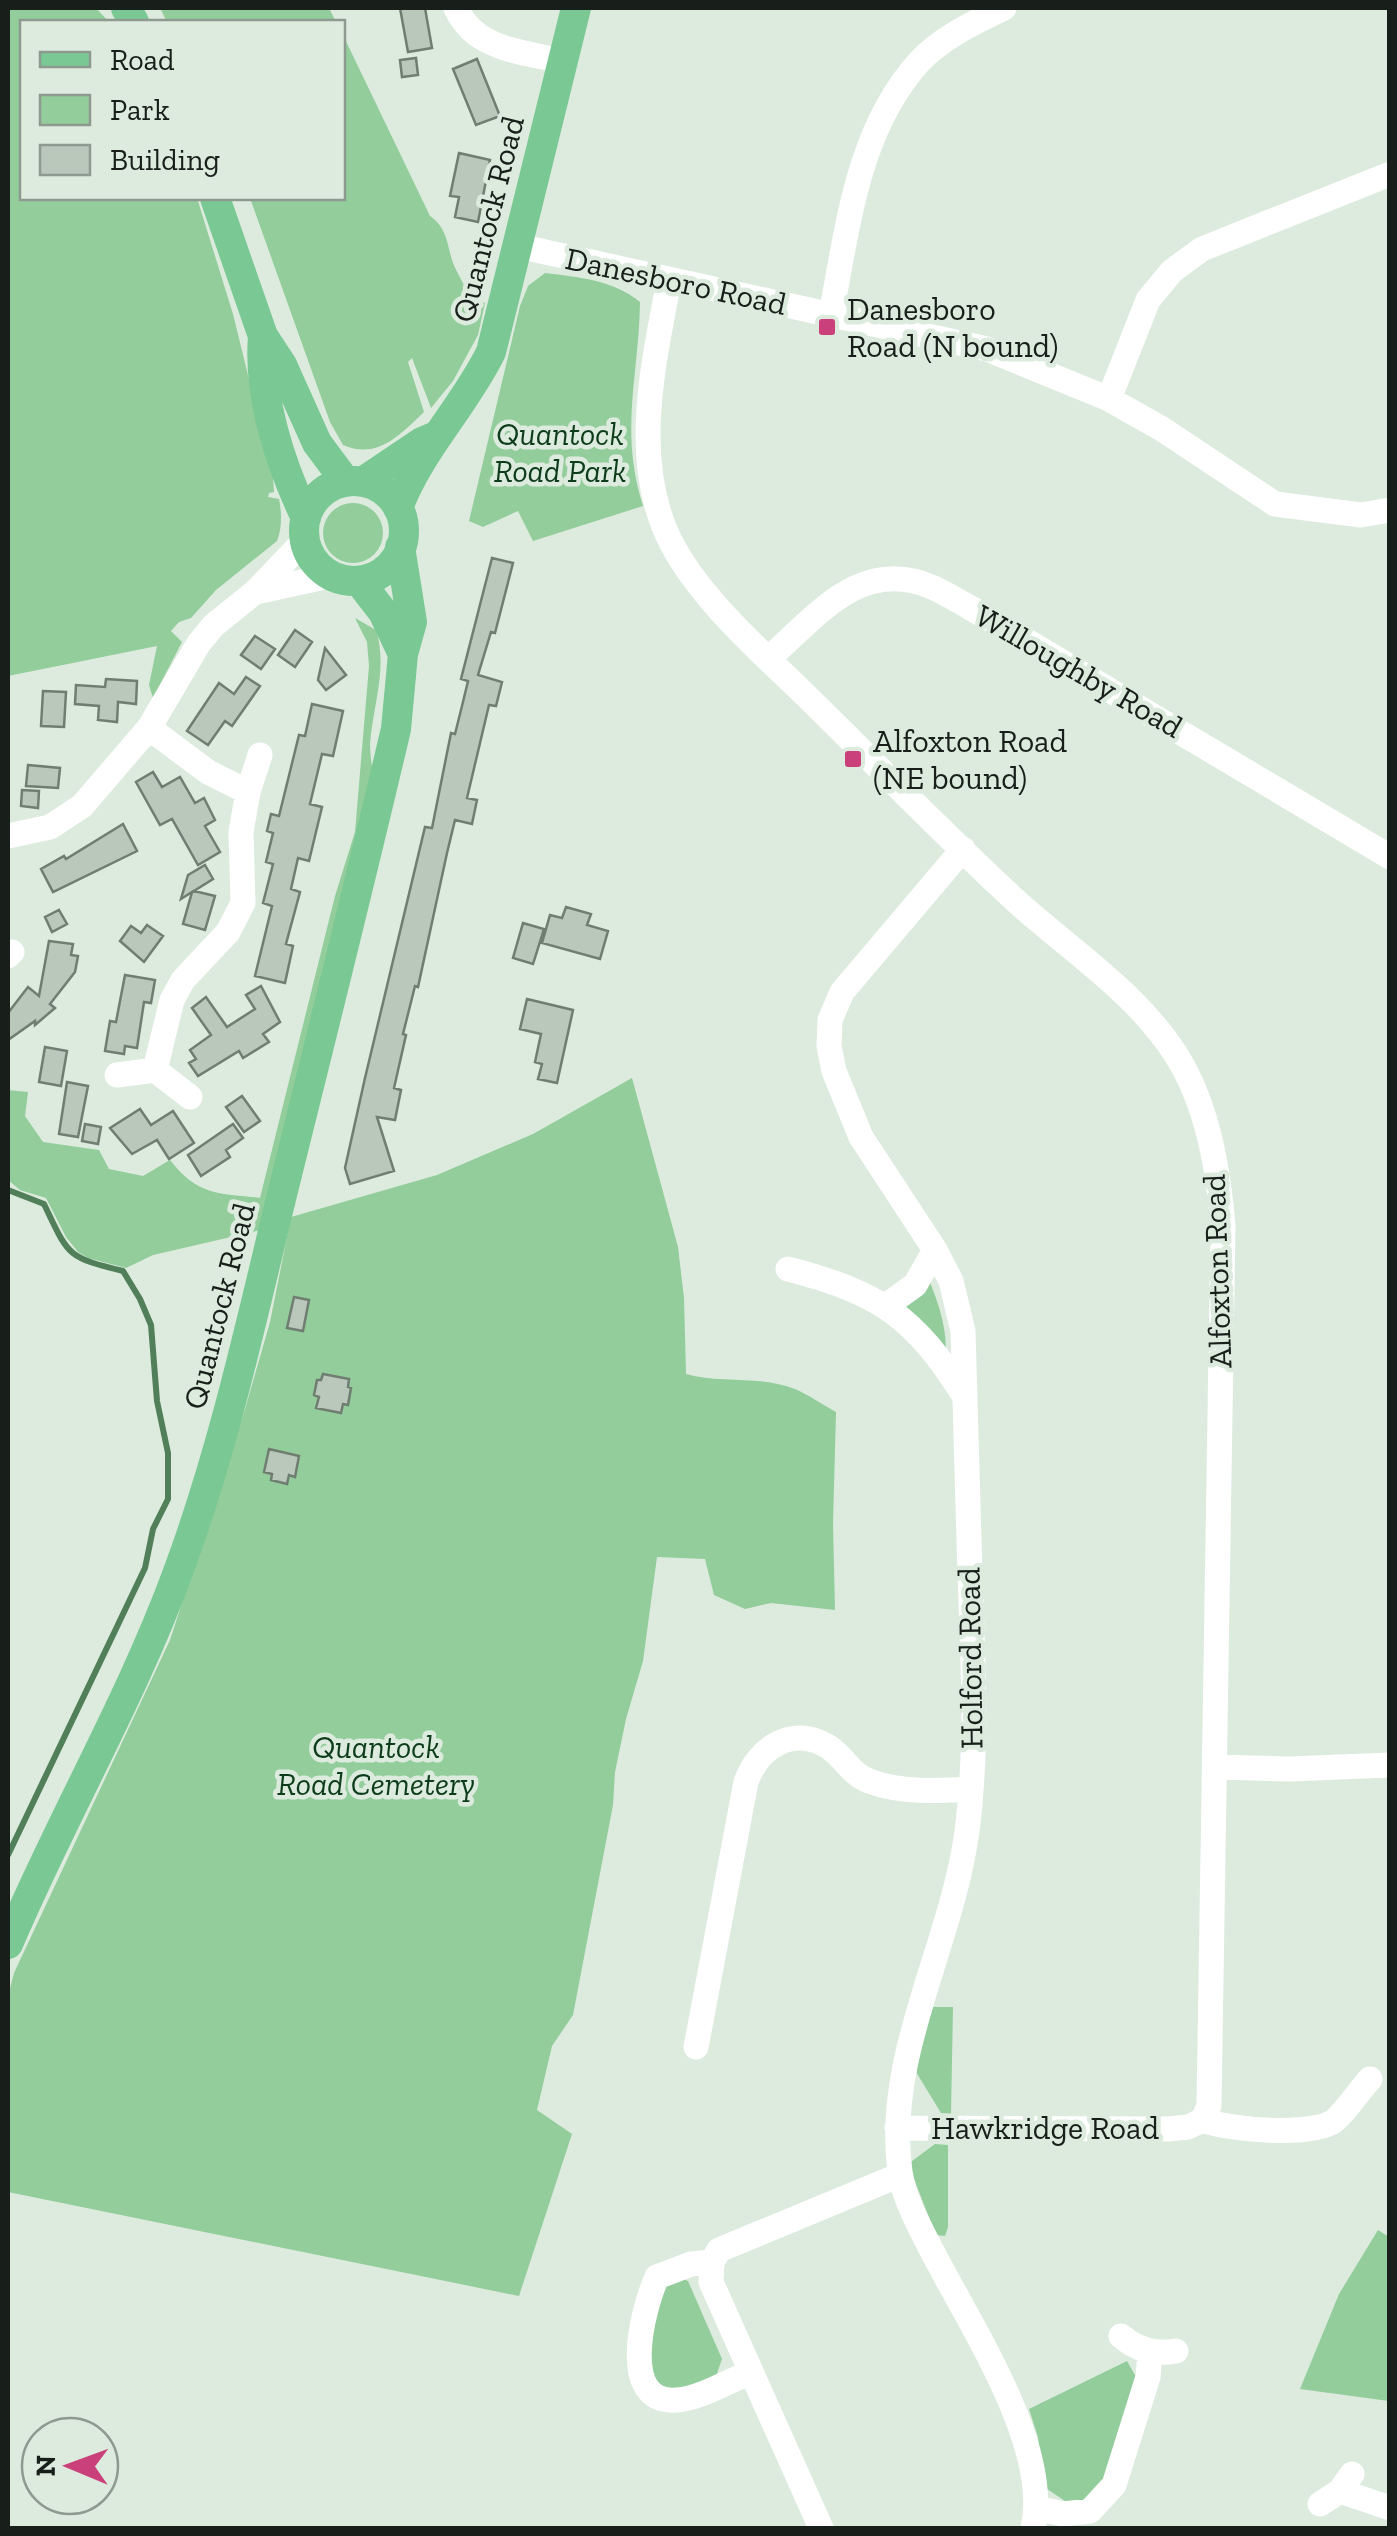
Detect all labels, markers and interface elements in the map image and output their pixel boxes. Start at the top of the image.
legend [20,20,345,200]
text: Road [110,42,175,78]
text: Park [110,92,170,128]
street label: Quantock Road [444,112,532,326]
text: Building [110,142,220,178]
street label: Danesboro Road [562,239,790,323]
place label: Danesboro Road (N bound) [847,290,1058,365]
marker: Danesboro Road (N bound) [816,316,838,338]
park label: Quantock Road Park [494,415,626,490]
street label: Willoughby Road [968,596,1190,746]
place label: Alfoxton Road (NE bound) [873,722,1068,797]
marker: Alfoxton Road (NE bound) [842,748,864,770]
street label: Alfoxton Road [1195,1173,1239,1369]
street label: Quantock Road [175,1199,263,1413]
street label: Holford Road [949,1566,991,1749]
park label: Quantock Road Cemetery [277,1728,475,1803]
street label: Hawkridge Road [931,2109,1159,2147]
north arrow [20,2416,120,2516]
text: N [29,2455,62,2476]

